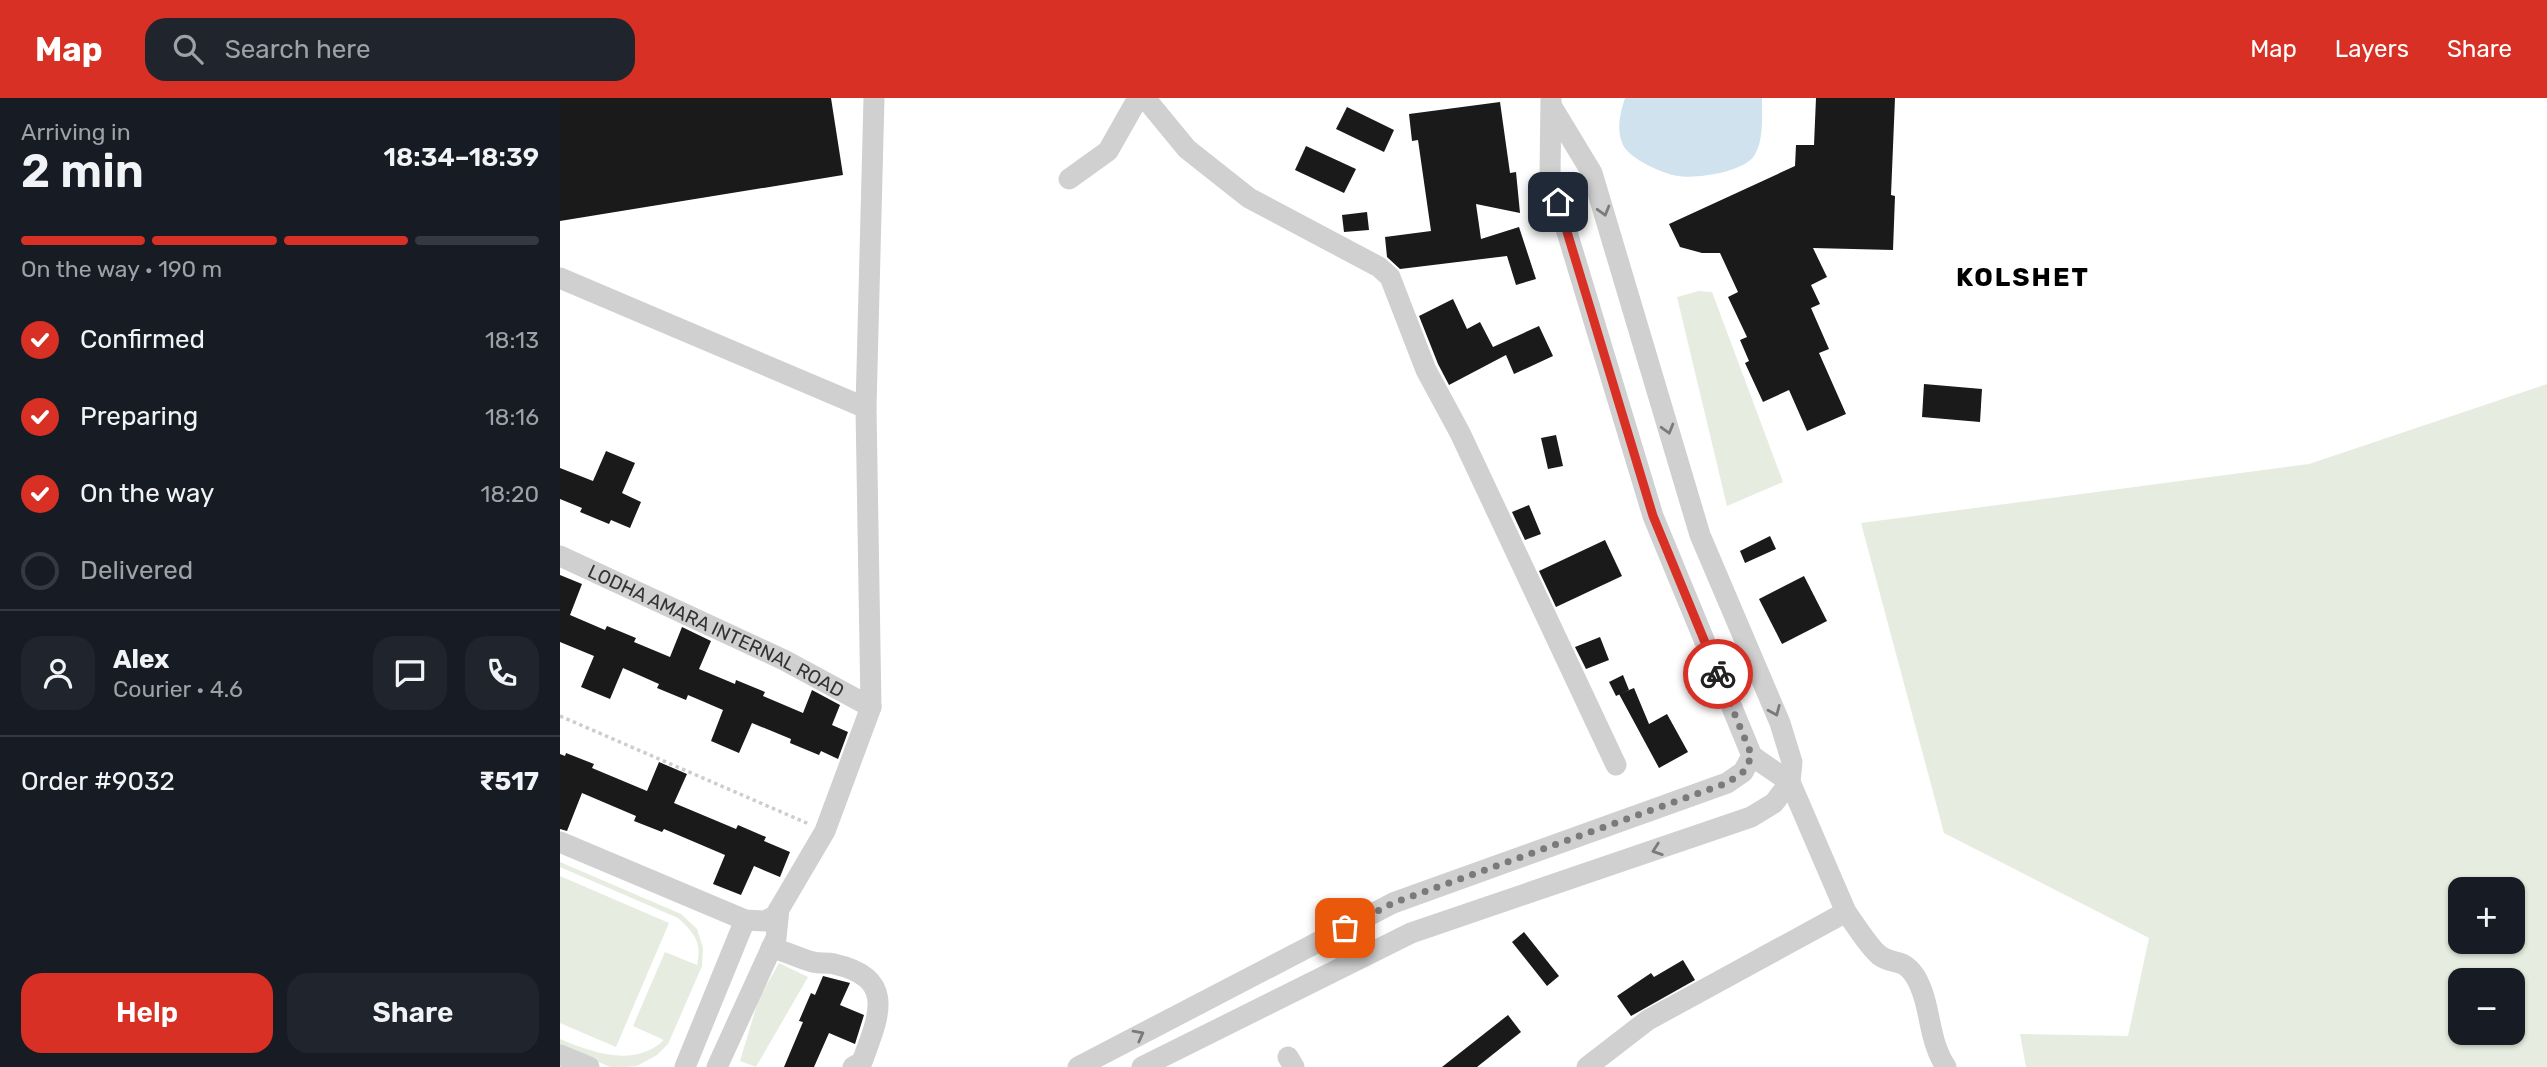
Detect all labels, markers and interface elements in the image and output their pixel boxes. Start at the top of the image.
search box [145,18,635,81]
text: Map [35,30,103,69]
icon: search [169,30,207,68]
text: Search here [225,34,370,65]
text: Map [2250,35,2297,63]
text: Layers [2335,35,2409,63]
text: Share [2447,35,2512,63]
text: Arriving in [21,118,131,146]
text: 18:34–18:39 [384,142,539,173]
text: 2 min [21,144,144,199]
pin [1528,172,1588,232]
icon: home [1539,183,1577,221]
one-way arrow [1595,205,1610,217]
text: On the way · 190 m [21,255,222,283]
district label: KOLSHET [1956,262,2090,293]
icon: check [21,321,59,359]
text: Confirmed [80,324,205,355]
text: 18:13 [485,326,539,354]
icon: check [21,398,59,436]
text: Preparing [80,401,198,432]
text: 18:16 [485,403,539,431]
one-way arrow [1660,423,1675,435]
icon: check [21,475,59,513]
text: On the way [80,478,214,509]
text: 18:20 [481,480,539,508]
text: Delivered [80,555,193,586]
street label: LODHA AMARA INTERNAL ROAD [584,560,848,702]
button: person [21,636,95,710]
button: chat [373,636,447,710]
button: phone [465,636,539,710]
courier [1683,639,1753,709]
text: Alex [113,644,169,675]
icon: bike [1699,655,1737,693]
text: Courier · 4.6 [113,675,243,703]
one-way arrow [1767,703,1781,716]
text: Order #9032 [21,766,175,797]
text: ₹517 [479,766,539,797]
one-way arrow [1651,842,1663,856]
map controls [2448,877,2525,1045]
button: + [2448,877,2525,954]
pin [1315,898,1375,958]
icon: bag [1326,909,1364,947]
button: − [2448,968,2525,1045]
button: Help [21,973,273,1053]
button: Share [287,973,539,1053]
one-way arrow [1132,1030,1144,1044]

